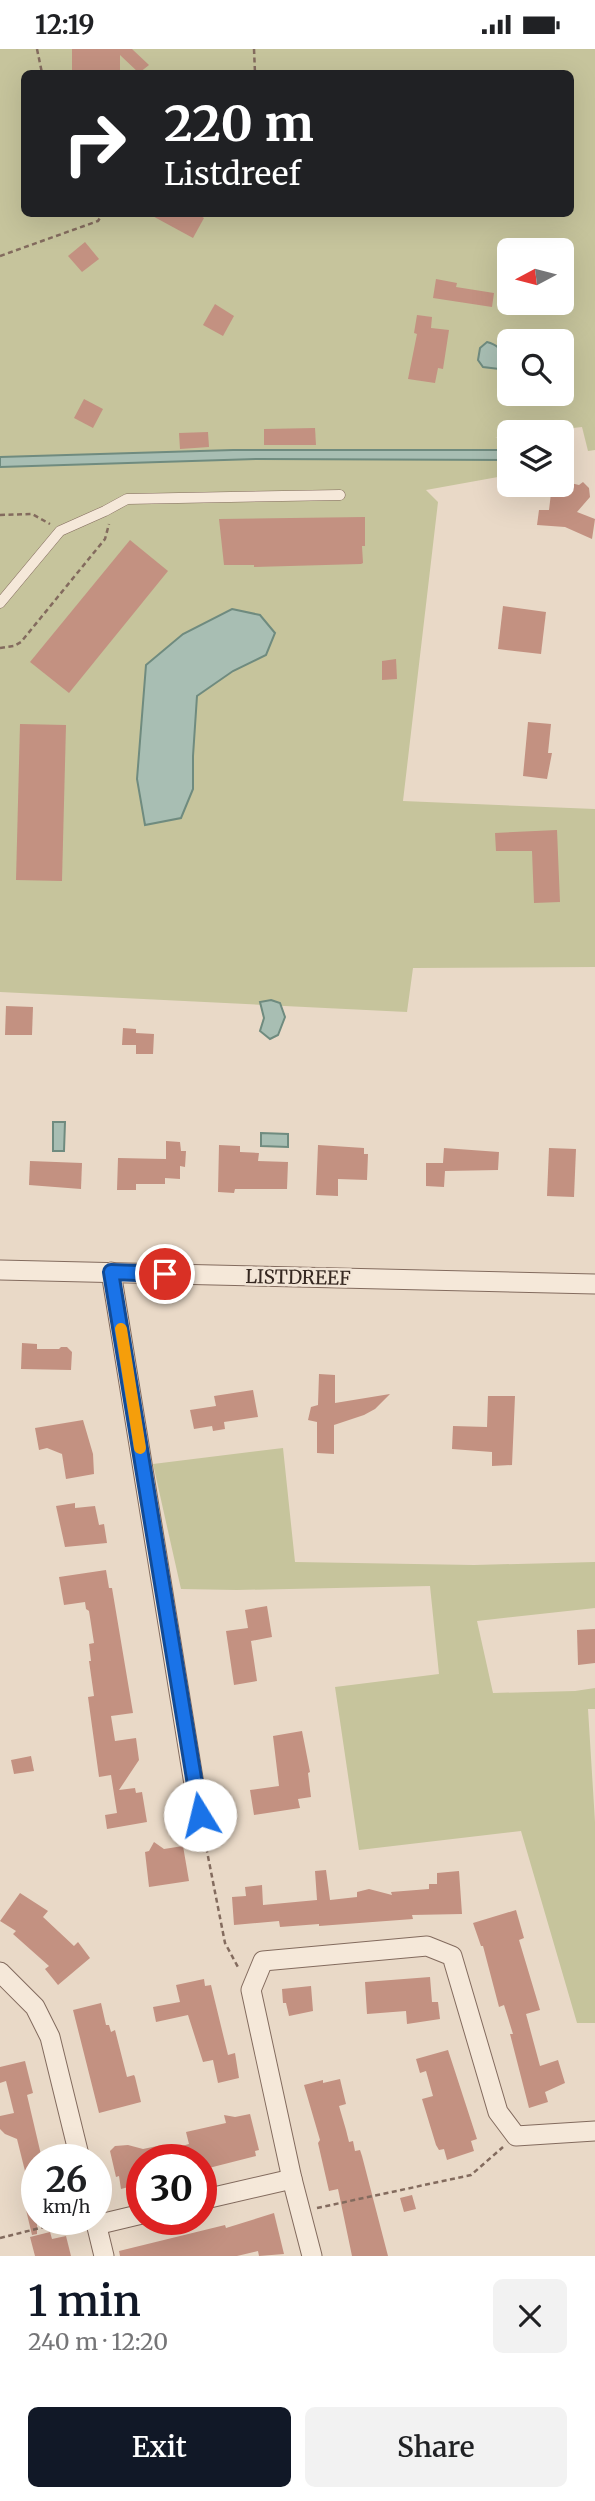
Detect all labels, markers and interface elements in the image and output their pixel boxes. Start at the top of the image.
text: 12:19 [35,8,95,41]
text: 220 m [164,93,314,154]
icon: right [49,98,140,189]
text: Listdreef [164,154,301,194]
north arrow [497,238,574,315]
map controls [497,238,574,497]
button: search [497,329,574,406]
button: layers [497,420,574,497]
pin [135,1244,195,1304]
icon: arrive [146,1255,184,1293]
street label: LISTDREEF [245,1264,351,1290]
position arrow [163,1778,237,1852]
speed limit sign: 30 [126,2144,217,2235]
text: 26 [46,2158,87,2202]
text: km/h [43,2195,90,2218]
text: 1 min [28,2275,141,2327]
button: close [493,2279,567,2353]
text: 240 m · 12:20 [28,2327,168,2356]
button: Exit [28,2407,291,2487]
button: Share [305,2407,567,2487]

